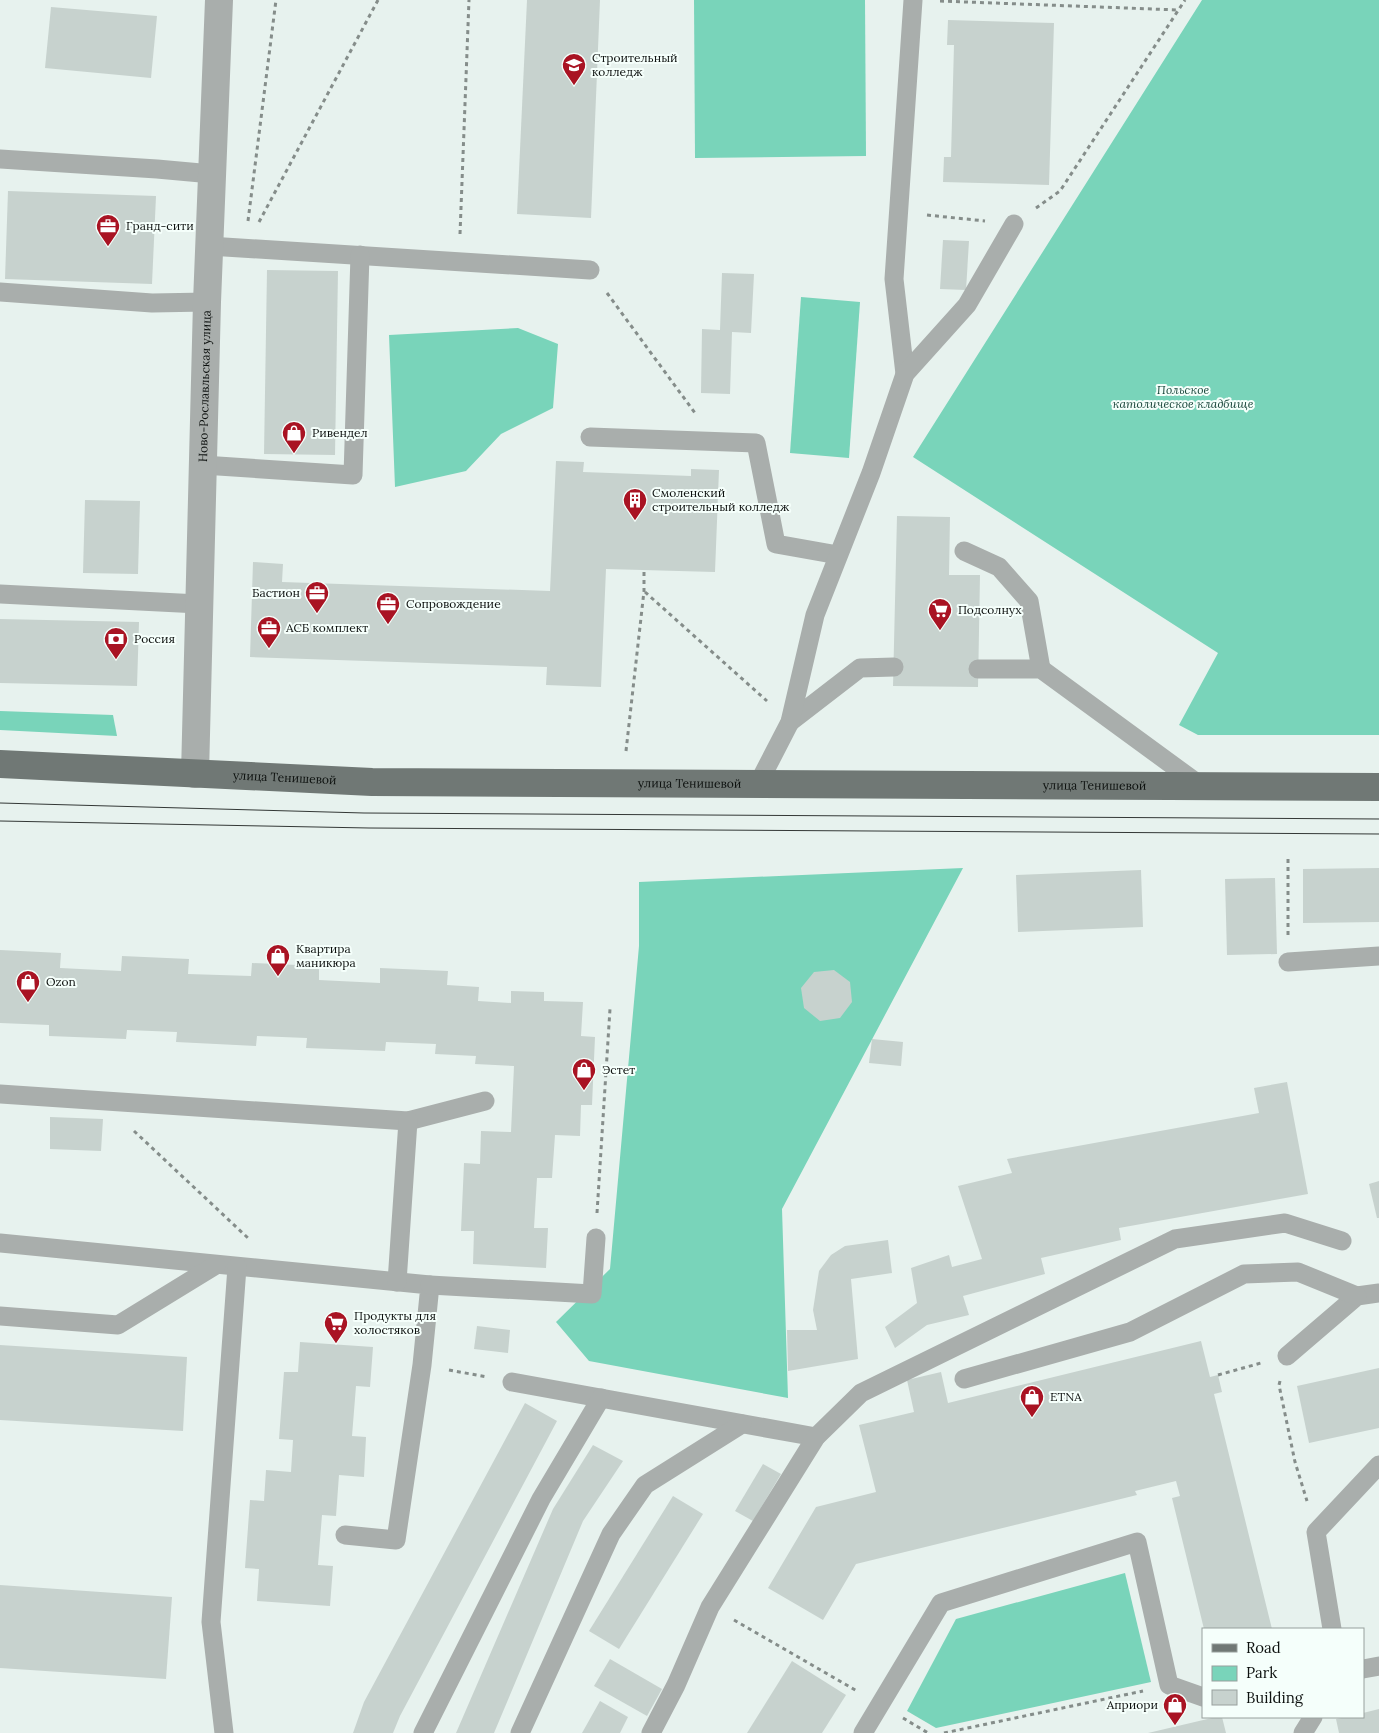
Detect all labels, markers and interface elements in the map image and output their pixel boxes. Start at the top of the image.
place label: Строительный колледж [592,50,678,79]
school or university icon: Строительный колледж [561,52,587,86]
office icon: Гранд-сити [95,213,121,247]
place label: Гранд-сити [126,218,194,233]
street label: Ново-Рославльская улица [195,310,214,462]
park label: Польское католическое кладбище [1113,382,1254,411]
shop icon: Ривендел [281,420,307,454]
place label: Ривендел [312,425,368,440]
place label: Смоленский строительный колледж [652,485,790,514]
building icon: Смоленский строительный колледж [622,487,648,521]
office icon: Бастион [304,580,330,614]
place label: Бастион [252,585,300,600]
office icon: Сопровождение [375,591,401,625]
place label: Сопровождение [406,596,501,611]
supermarket icon: Подсолнух [927,597,953,631]
place label: Подсолнух [958,602,1022,617]
office icon: АСБ комплект [256,615,282,649]
place label: АСБ комплект [285,620,368,635]
bank icon: Россия [103,626,129,660]
place label: Россия [134,631,175,646]
street label: улица Тенишевой [233,767,337,787]
street label: улица Тенишевой [638,775,741,791]
street label: улица Тенишевой [1043,777,1146,793]
place label: Квартира маникюра [296,941,356,970]
shop icon: Квартира маникюра [265,943,291,977]
shop icon: Ozon [15,969,41,1003]
place label: Ozon [46,974,76,989]
shop icon: Эстет [571,1057,597,1091]
place label: Эстет [602,1062,635,1077]
place label: Продукты для холостяков [354,1308,436,1337]
supermarket icon: Продукты для холостяков [323,1310,349,1344]
shop icon: ETNA [1019,1384,1045,1418]
place label: ETNA [1050,1389,1082,1404]
legend [1202,1628,1364,1718]
text: Road [1246,1638,1281,1657]
text: Park [1246,1663,1277,1682]
text: Building [1246,1688,1304,1707]
shop icon: Априори [1162,1692,1188,1726]
place label: Априори [1106,1697,1158,1712]

